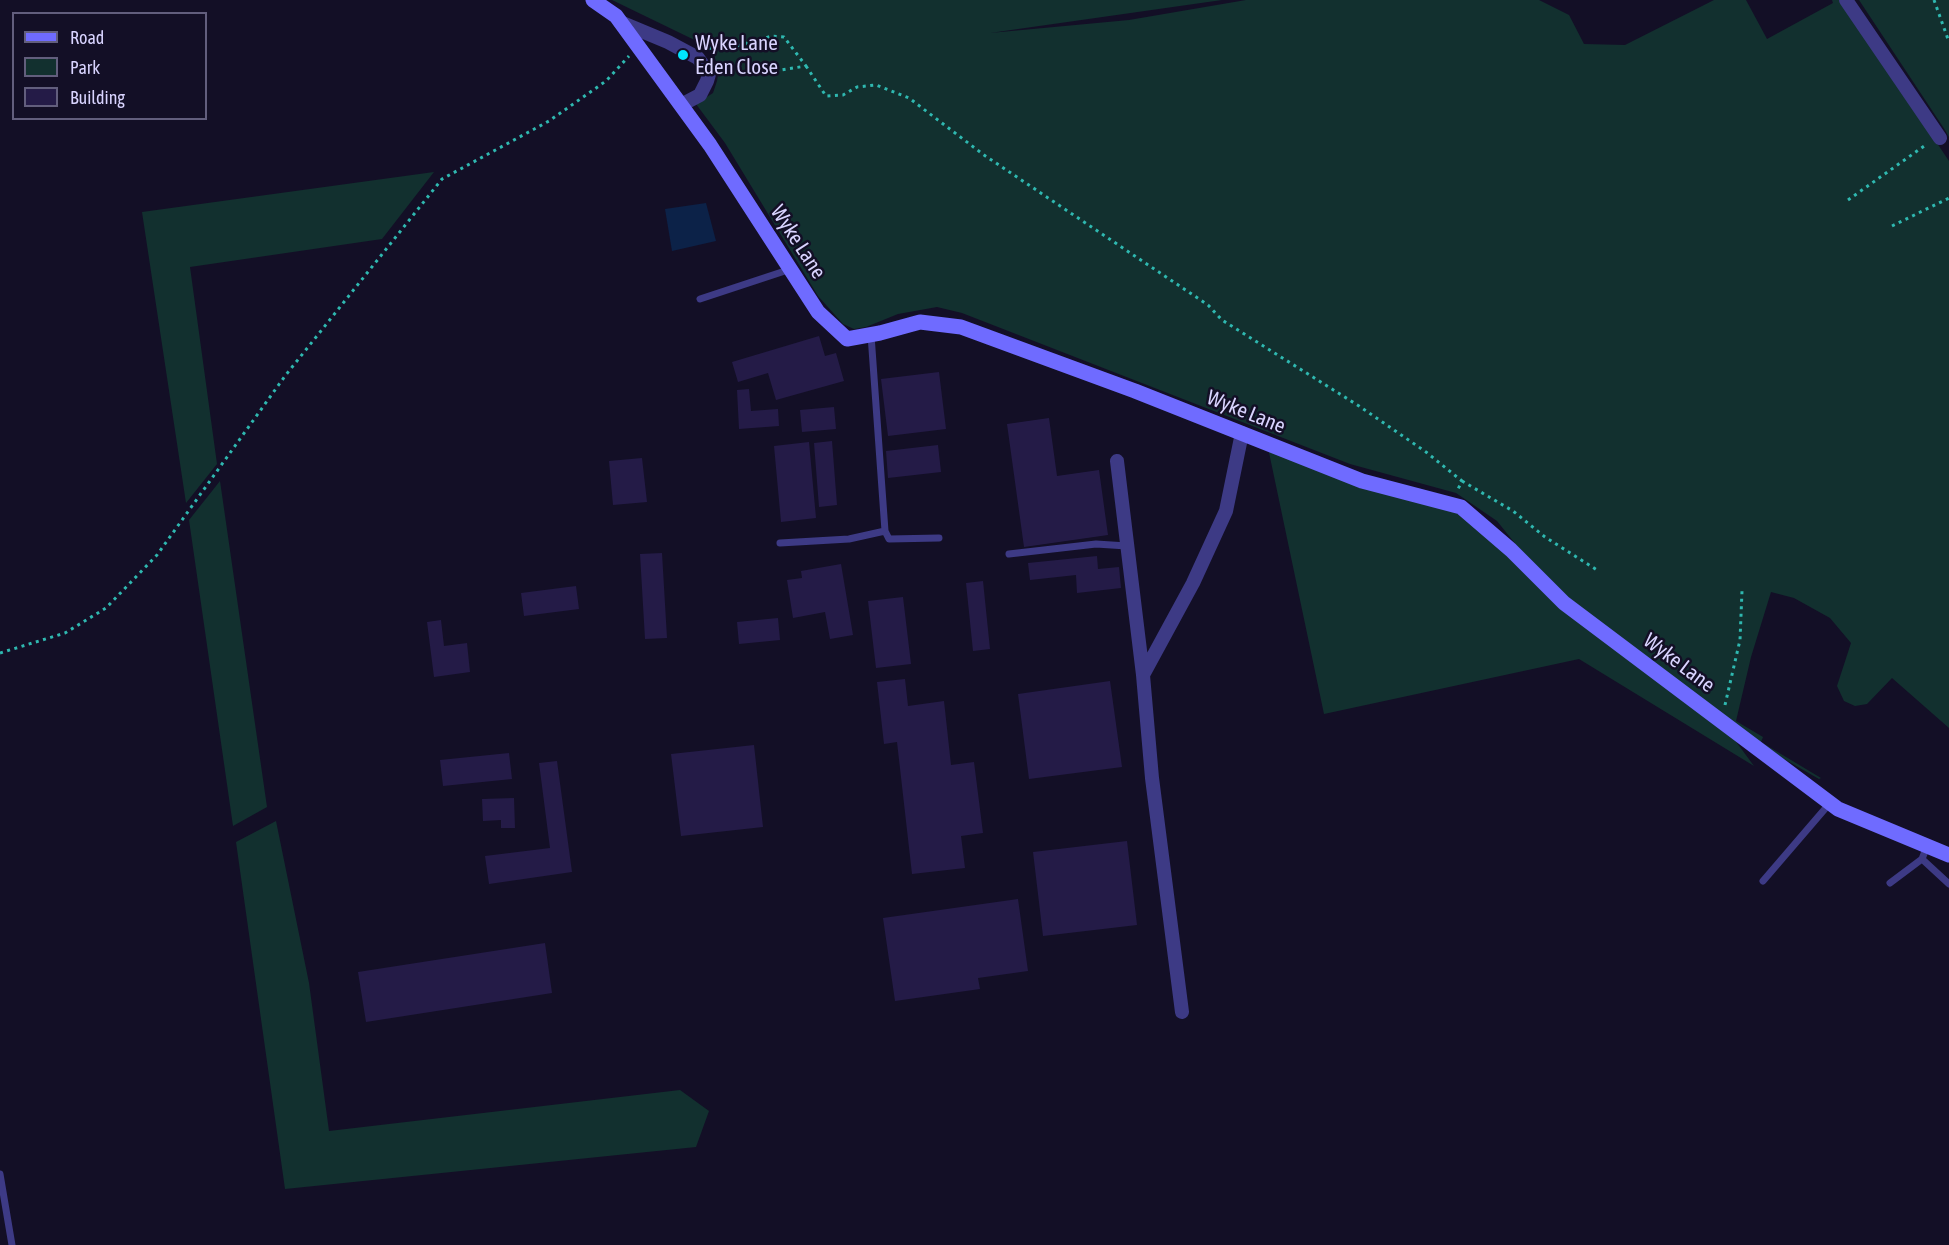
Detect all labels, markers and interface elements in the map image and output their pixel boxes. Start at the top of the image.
legend [12,12,207,120]
text: Road [70,27,104,48]
place label: Wyke Lane Eden Close [695,30,778,80]
marker: Wyke Lane Eden Close [676,48,690,62]
text: Park [70,57,100,78]
text: Building [70,87,125,108]
street label: Wyke Lane [765,200,831,284]
street label: Wyke Lane [1203,385,1289,439]
street label: Wyke Lane [1638,628,1720,698]

